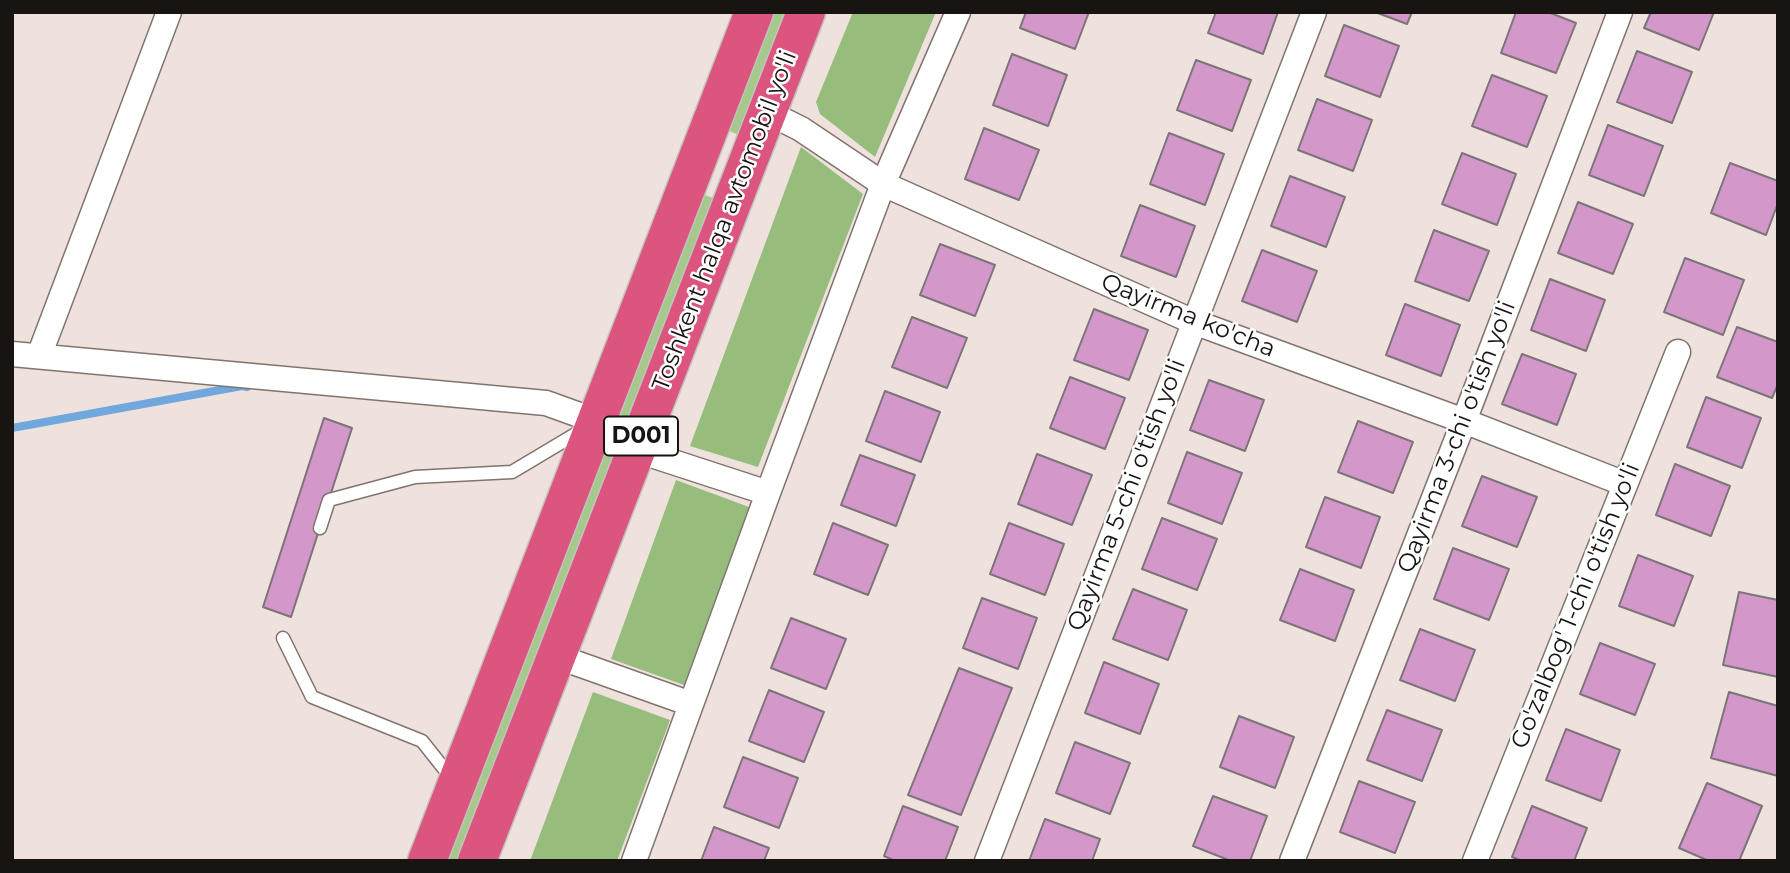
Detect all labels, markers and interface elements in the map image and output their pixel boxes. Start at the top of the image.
street label: Toshkent halqa avtomobil yo'li [647,47,803,395]
street label: Qayirma ko'cha [1097,268,1279,364]
street label: Qayirma 3-chi o'tish yo'li [1392,297,1522,577]
street label: Qayirma 5-chi o'tish yo'li [1062,355,1192,635]
road number: D001 [604,416,678,456]
street label: Go'zalbog' 1-chi o'tish yo'li [1505,459,1647,753]

